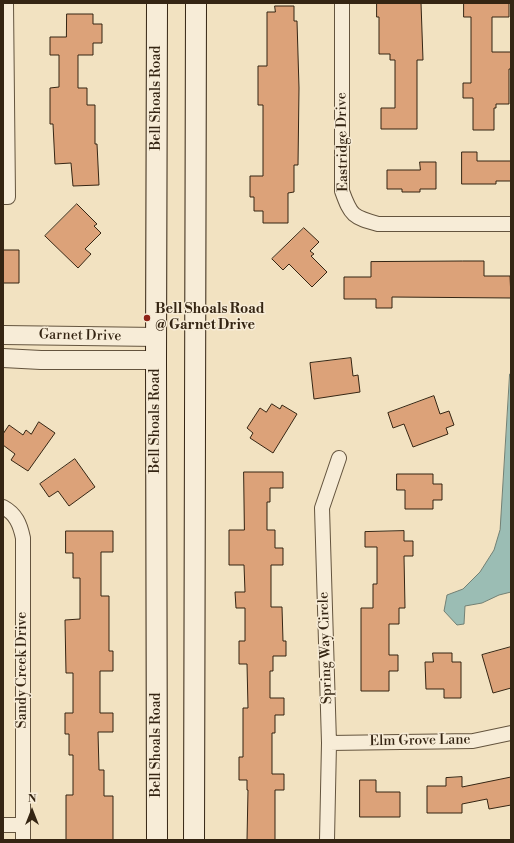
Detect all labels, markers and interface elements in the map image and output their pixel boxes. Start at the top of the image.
street label: Bell Shoals Road [149,45,165,151]
street label: Eastridge Drive [334,92,352,192]
place label: Bell Shoals Road @ Garnet Drive [155,302,265,334]
marker: Bell Shoals Road @ Garnet Drive [142,313,152,323]
street label: Garnet Drive [39,327,121,345]
street label: Bell Shoals Road [148,368,164,474]
street label: Spring Way Circle [316,592,336,704]
street label: Sandy Creek Drive [15,612,31,728]
street label: Bell Shoals Road [149,692,165,798]
street label: Elm Grove Lane [369,732,471,750]
north arrow [12,791,52,831]
text: N [28,792,36,806]

